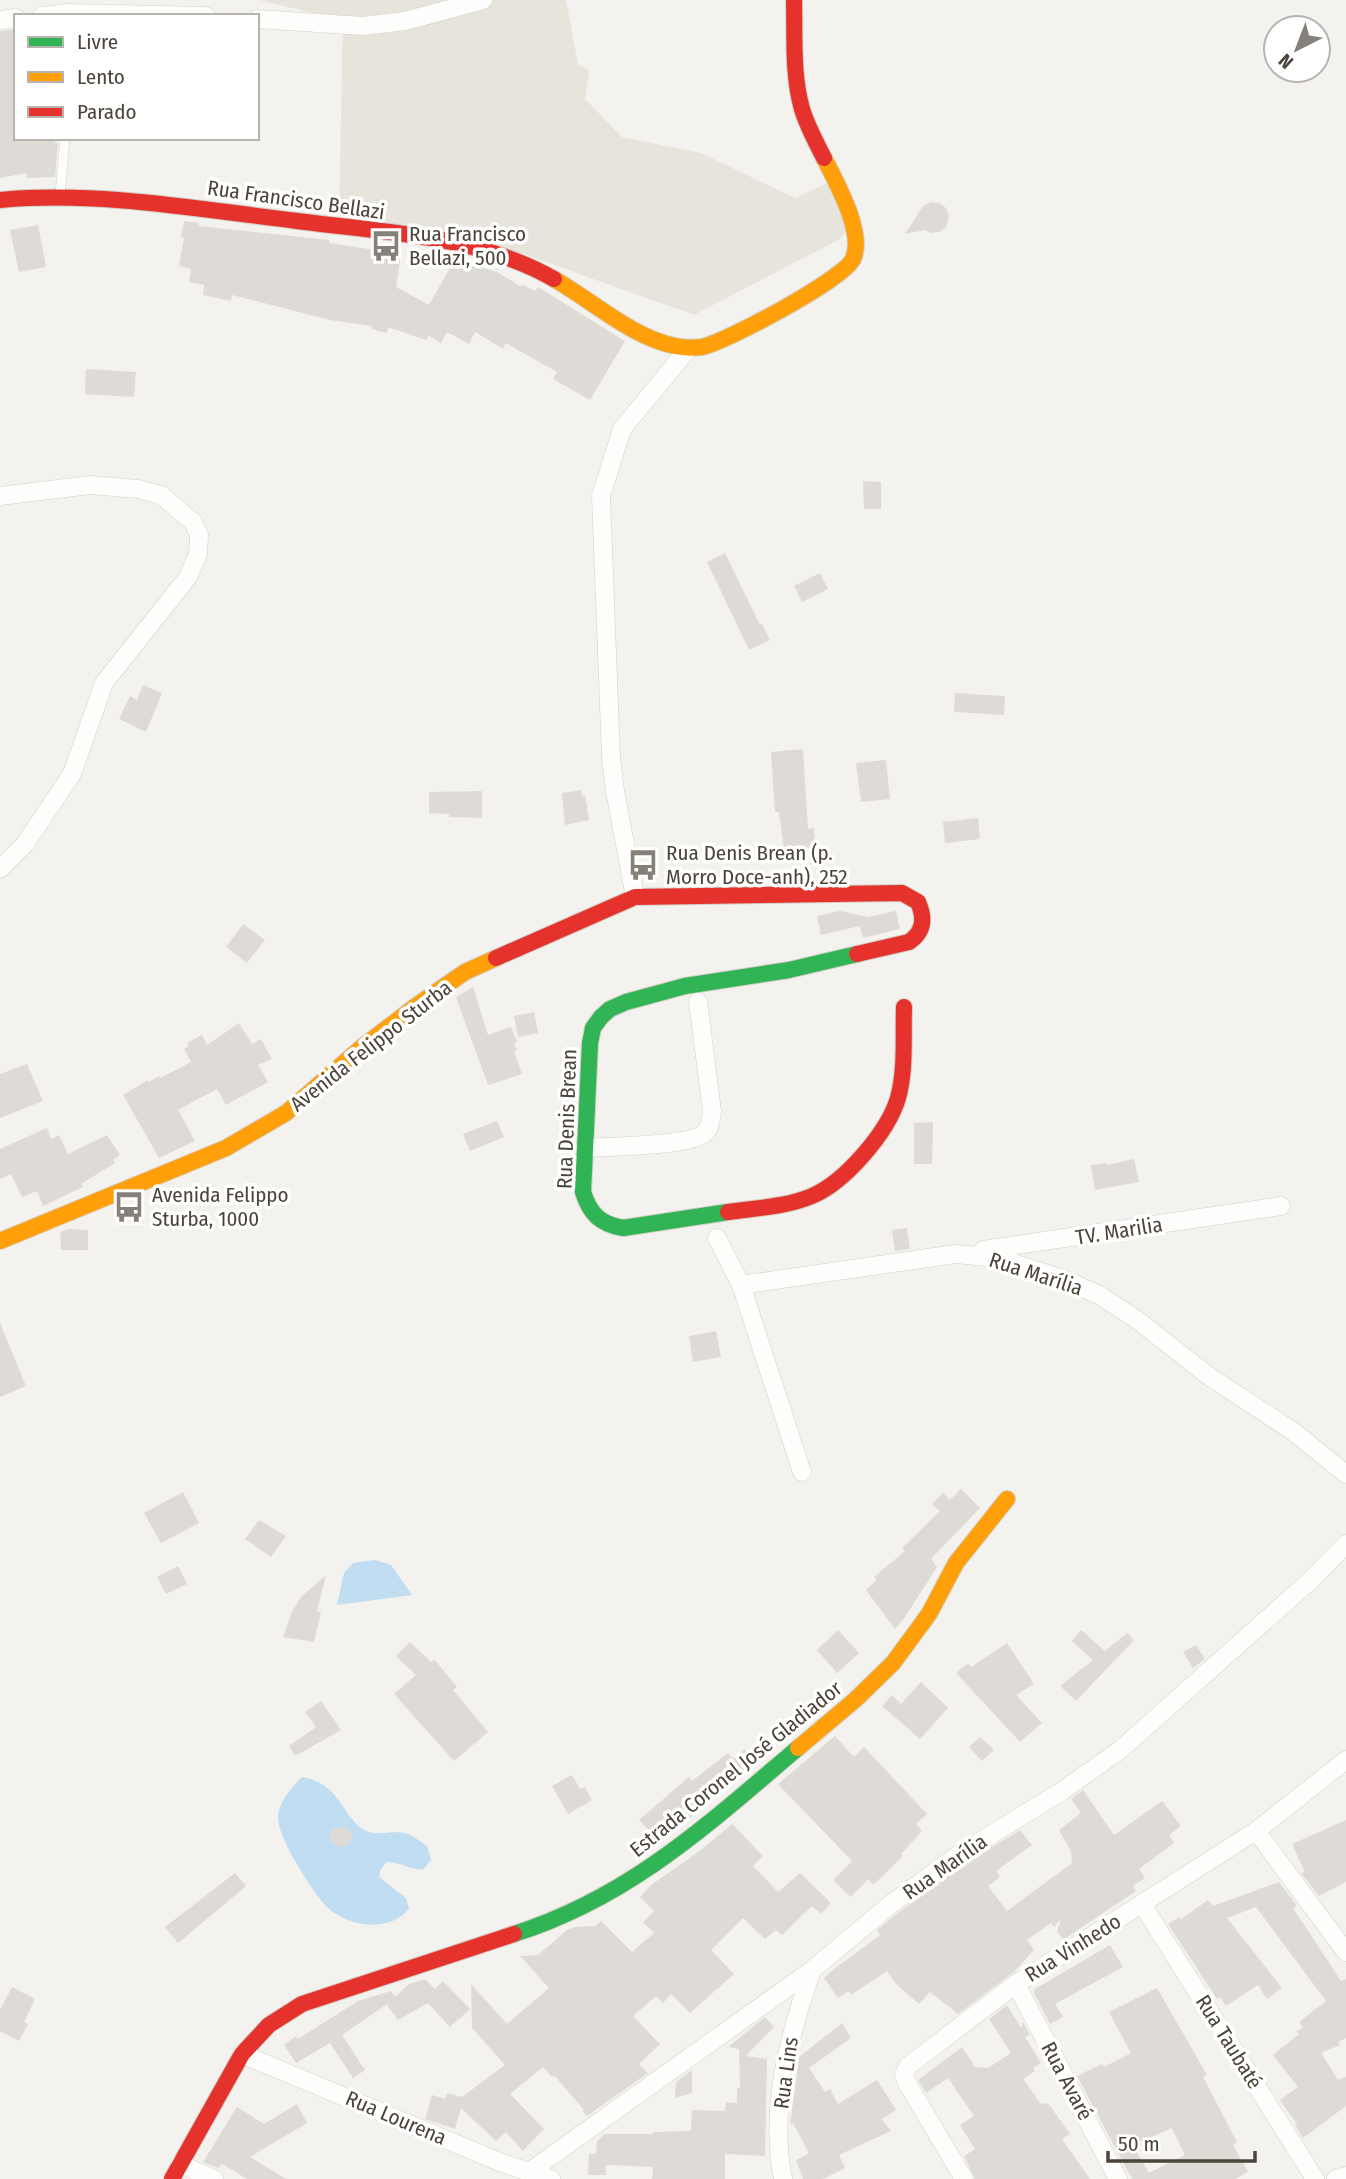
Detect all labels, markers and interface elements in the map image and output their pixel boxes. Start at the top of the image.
legend [14,14,259,140]
north arrow [1262,14,1332,84]
text: Livre [77,29,118,55]
text: N [1274,49,1298,74]
text: Lento [77,64,125,90]
text: Parado [77,99,136,125]
street label: Rua Francisco Bellazi [206,175,386,225]
place label: Rua Francisco Bellazi, 500 [409,221,526,271]
bus stop icon: Rua Francisco Bellazi, 500 [369,229,403,263]
place label: Rua Denis Brean (p. Morro Doce-anh), 252 [666,840,848,890]
bus stop icon: Rua Denis Brean (p. Morro Doce-anh), 252 [626,848,660,882]
street label: Avenida Felippo Sturba [285,975,457,1117]
street label: Rua Denis Brean [552,1048,582,1190]
place label: Avenida Felippo Sturba, 1000 [152,1182,289,1232]
bus stop icon: Avenida Felippo Sturba, 1000 [112,1190,146,1224]
street label: TV. Marilia [1074,1211,1164,1251]
street label: Rua Marília [986,1247,1086,1301]
street label: Estrada Coronel José Gladiador [625,1675,848,1863]
street label: Rua Marília [898,1829,992,1905]
street label: Rua Vinhedo [1020,1908,1126,1988]
street label: Rua Taubaté [1190,1990,1268,2094]
street label: Rua Lins [768,2035,804,2111]
street label: Rua Avaré [1036,2037,1098,2125]
street label: Rua Lourena [342,2085,450,2151]
scale bar [1108,2120,1255,2164]
text: 50 m [1118,2131,1160,2157]

